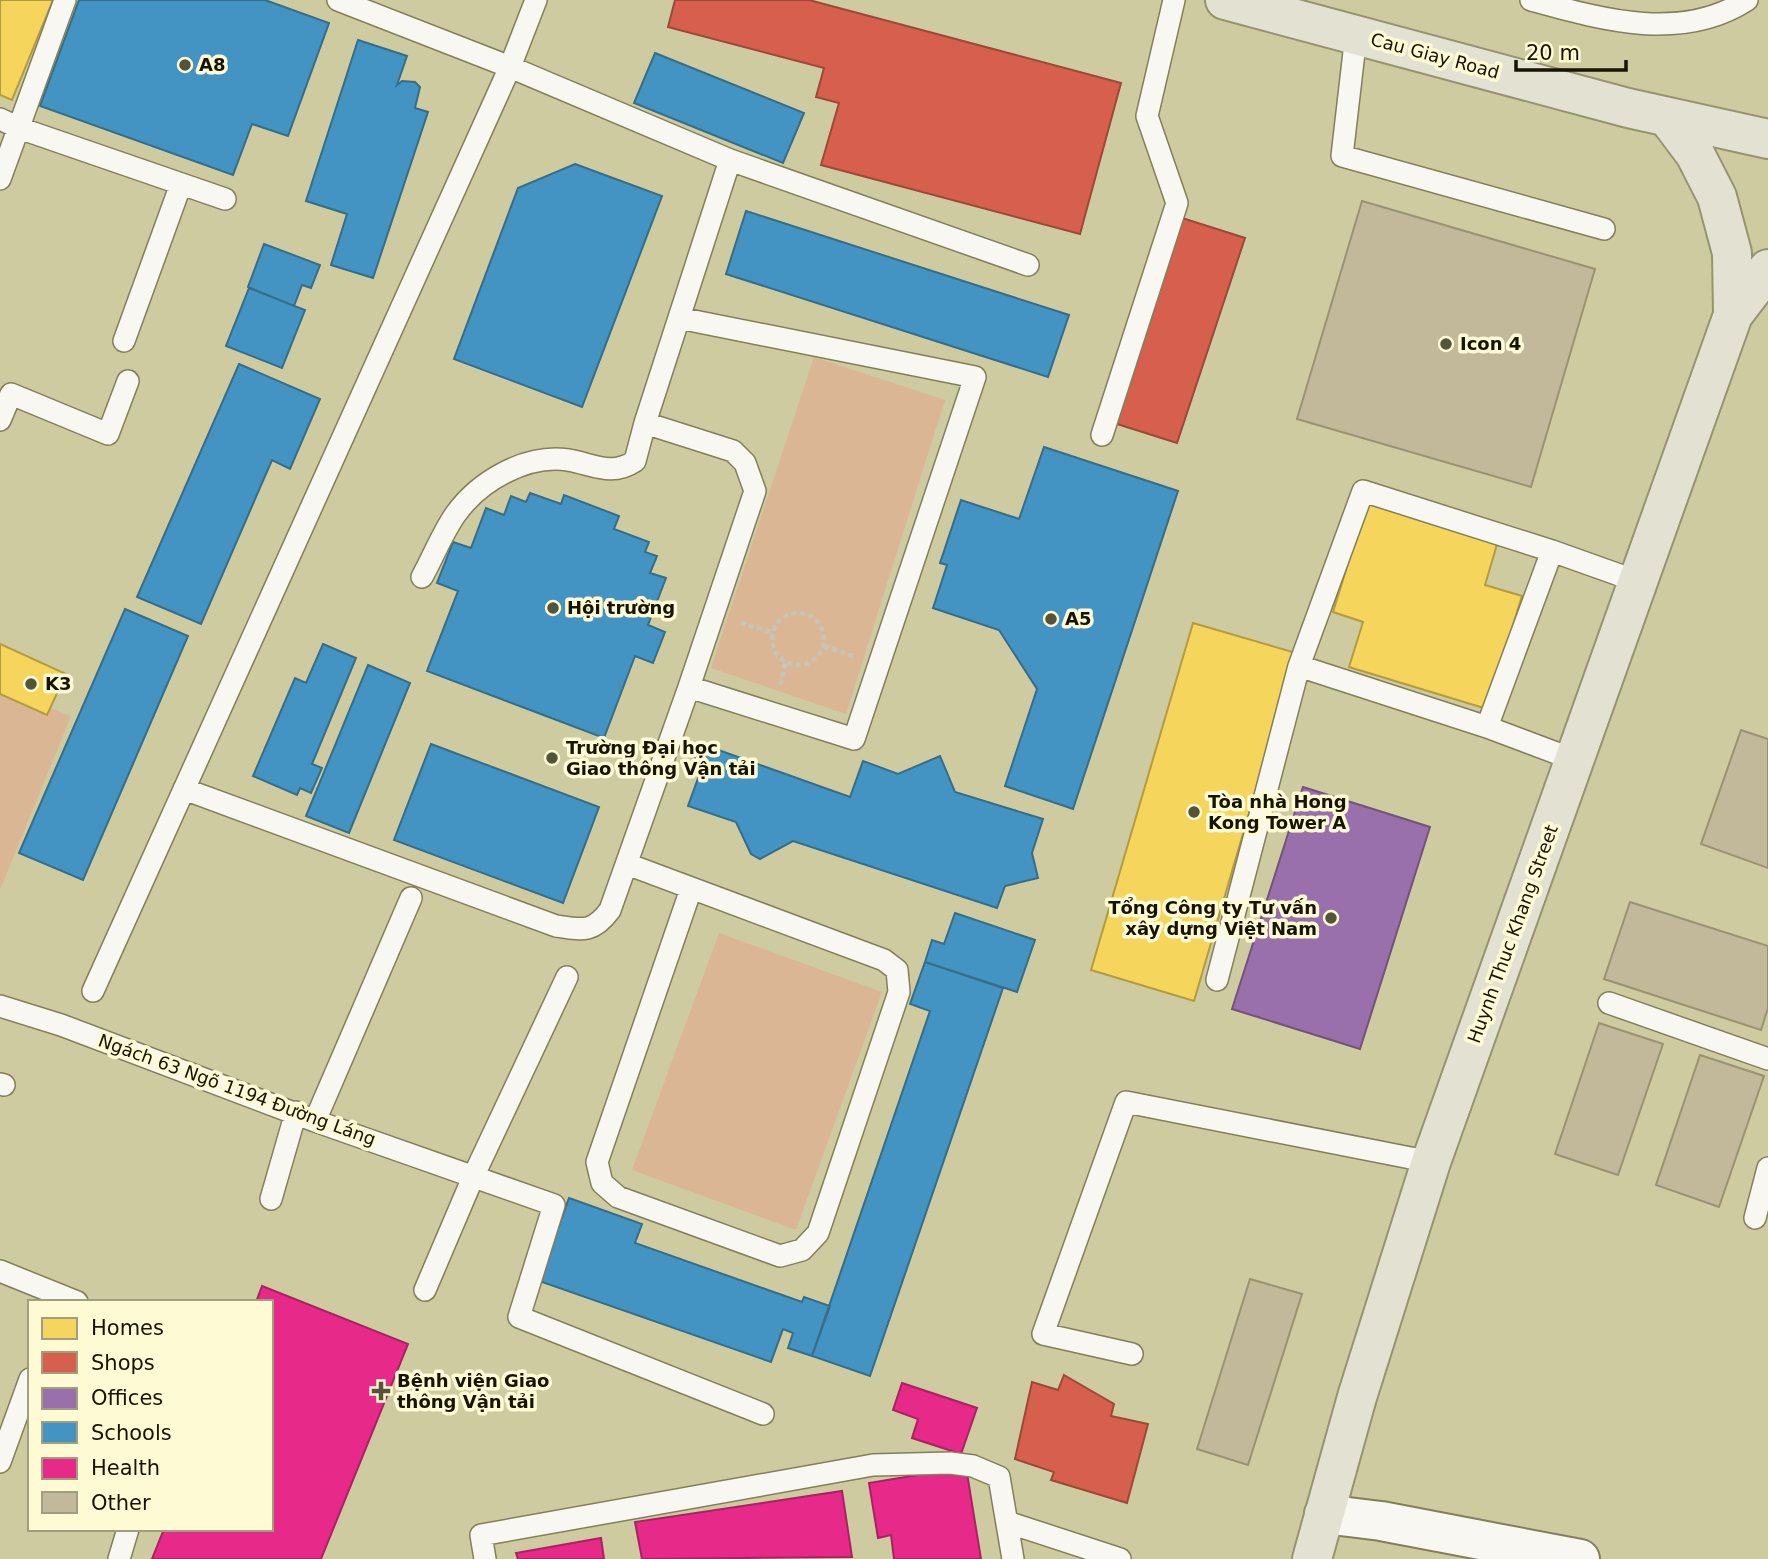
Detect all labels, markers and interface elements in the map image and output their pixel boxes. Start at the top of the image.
street label: Cau Giay Road [1369,28,1502,83]
scale bar [1516,28,1626,72]
text: 20 m [1526,41,1580,65]
place label: A8 [199,54,225,75]
marker: A8 [177,57,193,73]
place label: Icon 4 [1460,333,1521,354]
marker: Icon 4 [1438,336,1454,352]
place label: Hội trường [567,597,675,618]
marker: Hội trường [545,600,561,616]
place label: A5 [1065,608,1091,629]
marker: A5 [1043,611,1059,627]
place label: K3 [45,673,71,694]
marker: K3 [23,676,39,692]
place label: Trường Đại học Giao thông Vận tải [566,737,756,779]
marker: Trường Đại học Giao thông Vận tải [544,750,560,766]
place label: Tòa nhà Hong Kong Tower A [1208,791,1347,833]
marker: Tòa nhà Hong Kong Tower A [1186,804,1202,820]
street label: Huynh Thuc Khang Street [1463,822,1562,1046]
place label: Tổng Công ty Tư vấn xây dựng Việt Nam [1108,897,1317,939]
marker: Tổng Công ty Tư vấn xây dựng Việt Nam [1323,910,1339,926]
street label: Ngách 63 Ngõ 1194 Đường Láng [96,1029,379,1150]
legend [28,1300,273,1531]
text: Homes [91,1316,164,1340]
text: Shops [91,1351,155,1375]
place label: Bệnh viện Giao thông Vận tải [397,1370,549,1412]
marker: Bệnh viện Giao thông Vận tải [371,1381,391,1401]
text: Offices [91,1386,163,1410]
text: Schools [91,1421,172,1445]
text: Health [91,1456,160,1480]
text: Other [91,1491,151,1515]

